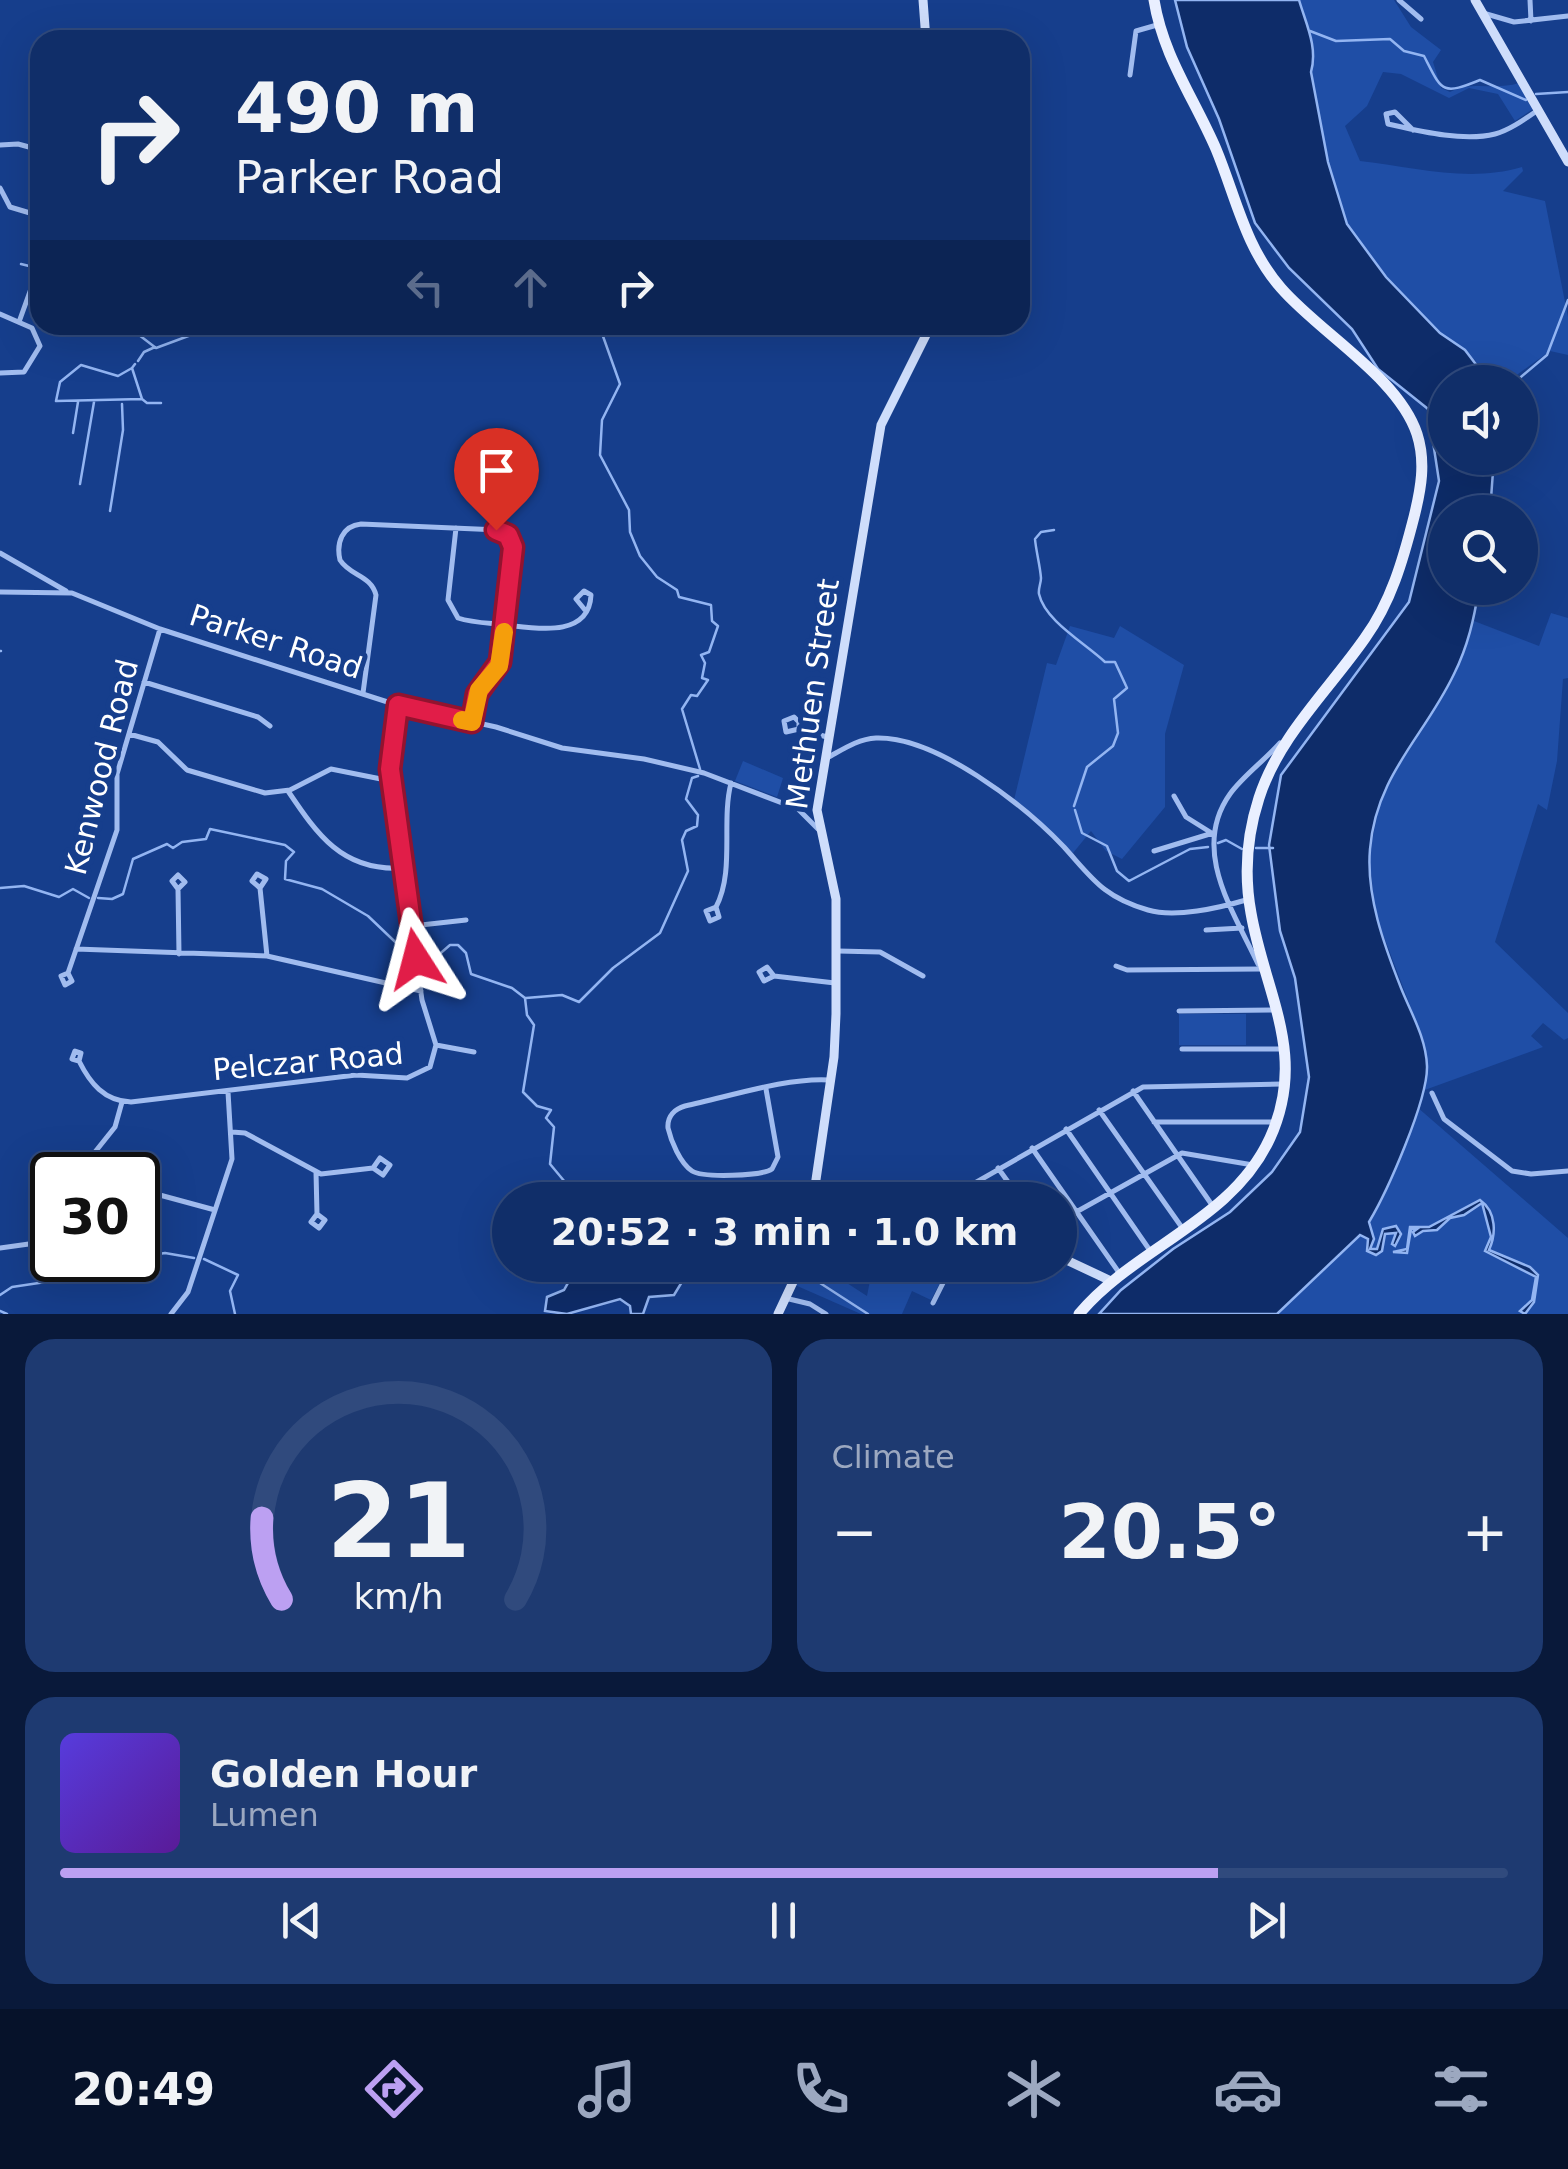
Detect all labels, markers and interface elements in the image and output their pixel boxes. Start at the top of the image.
text: 490 m [235,67,478,149]
icon: right [70,70,200,200]
text: Parker Road [235,151,504,204]
icon: left [398,260,453,315]
icon: ahead [503,260,558,315]
icon: right [608,260,663,315]
map controls [1428,365,1538,605]
button: sound [1428,365,1538,475]
pin [454,428,539,531]
icon: arrive [469,443,524,498]
button: search [1428,495,1538,605]
street label: Methuen Street [779,576,846,811]
street label: Parker Road [185,597,367,686]
street label: Kenwood Road [58,656,145,878]
position arrow [364,907,468,1011]
street label: Pelczar Road [211,1036,405,1087]
speed limit sign: 30 [30,1152,160,1282]
text: 20:52 · 3 min · 1.0 km [551,1210,1018,1254]
text: Climate [832,1438,955,1476]
text: 21 [326,1460,471,1582]
text: 20.5° [1058,1488,1281,1576]
text: − [832,1500,878,1564]
text: + [1462,1500,1508,1564]
text: km/h [353,1576,443,1617]
text: Golden Hour [210,1752,477,1796]
text: Lumen [210,1796,319,1834]
icon: previous [274,1893,329,1948]
icon: pause [756,1893,811,1948]
icon: next [1239,1893,1294,1948]
icon: directions [359,2054,429,2124]
icon: music [572,2054,642,2124]
icon: phone [786,2054,856,2124]
icon: climate [999,2054,1069,2124]
icon: car [1213,2054,1283,2124]
icon: filters [1426,2054,1496,2124]
text: 20:49 [72,2063,215,2116]

